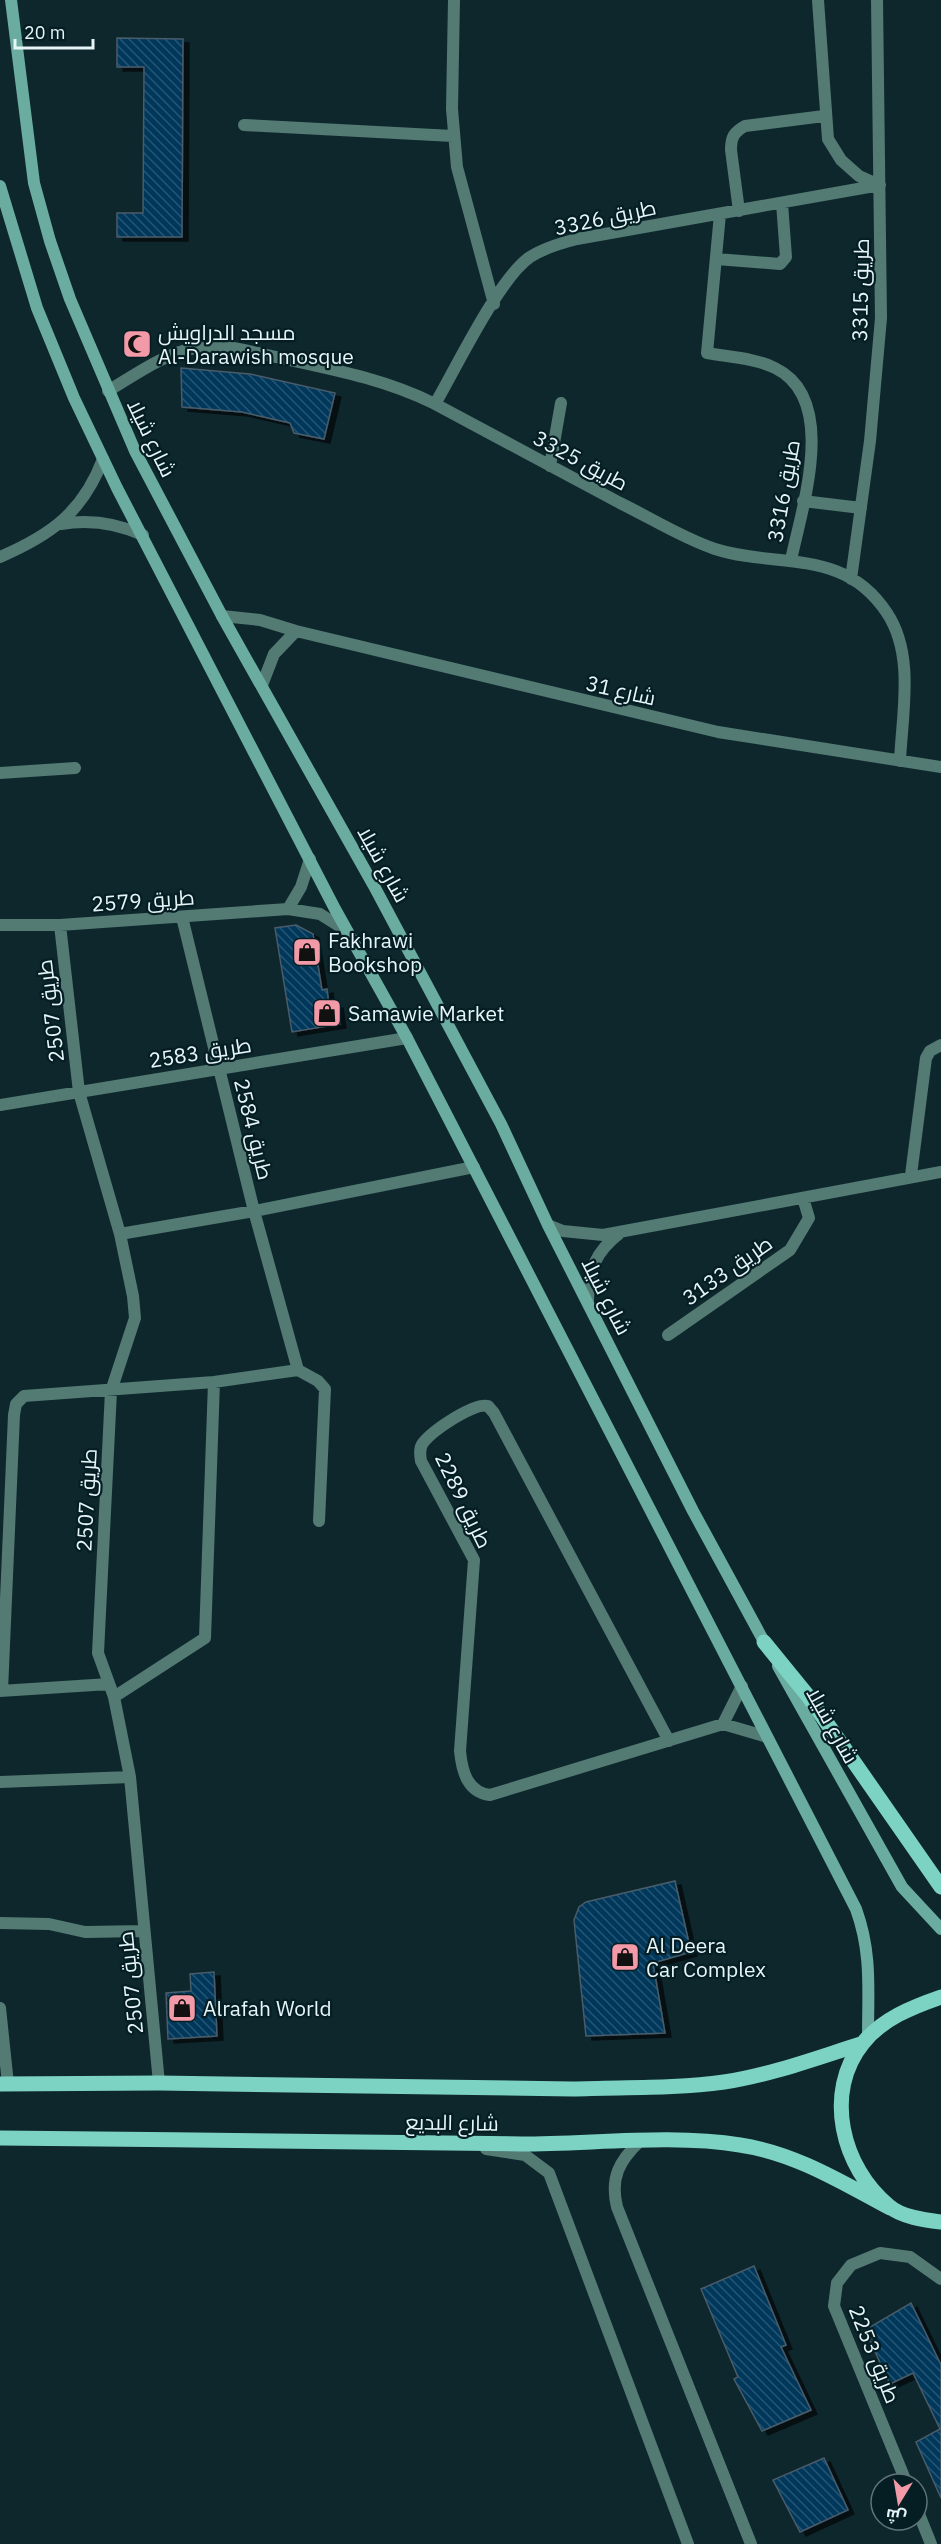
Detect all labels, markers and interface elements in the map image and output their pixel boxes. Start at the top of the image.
scale bar [15,12,93,50]
text: 20 m [24,21,66,44]
street label: طريق 3326 [552,193,658,241]
street label: طريق 3315 [845,238,875,342]
place label: مسجد الدراويش Al-Darawish mosque [158,318,354,370]
mosque icon: مسجد الدراويش Al-Darawish mosque [121,328,153,360]
street label: شارع شيلا [120,394,183,482]
street label: طريق 3325 [529,423,633,497]
street label: طريق 3316 [760,438,806,544]
street label: شارع 31 [583,668,659,713]
street label: شارع شيلا [351,821,416,908]
street label: طريق 2579 [90,882,196,918]
place label: Fakhrawi Bookshop [328,926,422,978]
shop icon: Fakhrawi Bookshop [291,936,323,968]
street label: طريق 2507 [30,958,70,1064]
shop icon: Samawie Market [311,997,343,1029]
place label: Samawie Market [348,999,504,1027]
street label: طريق 2583 [147,1030,253,1074]
street label: طريق 2584 [228,1075,280,1183]
street label: طريق 3133 [677,1229,777,1311]
street label: شارع شيلا [575,1253,638,1340]
street label: طريق 2289 [429,1447,499,1553]
street label: طريق 2507 [69,1448,103,1552]
street label: شارع شيلا [800,1682,865,1769]
street label: طريق 2507 [111,1930,149,2036]
place label: Al Deera Car Complex [646,1931,766,1983]
shop icon: Al Deera Car Complex [609,1941,641,1973]
shop icon: Alrafah World [166,1992,198,2024]
place label: Alrafah World [203,1994,332,2022]
street label: شارع البديع [405,2107,499,2138]
street label: طريق 2253 [843,2301,907,2407]
north arrow [869,2472,929,2532]
text: ش [884,2505,908,2528]

